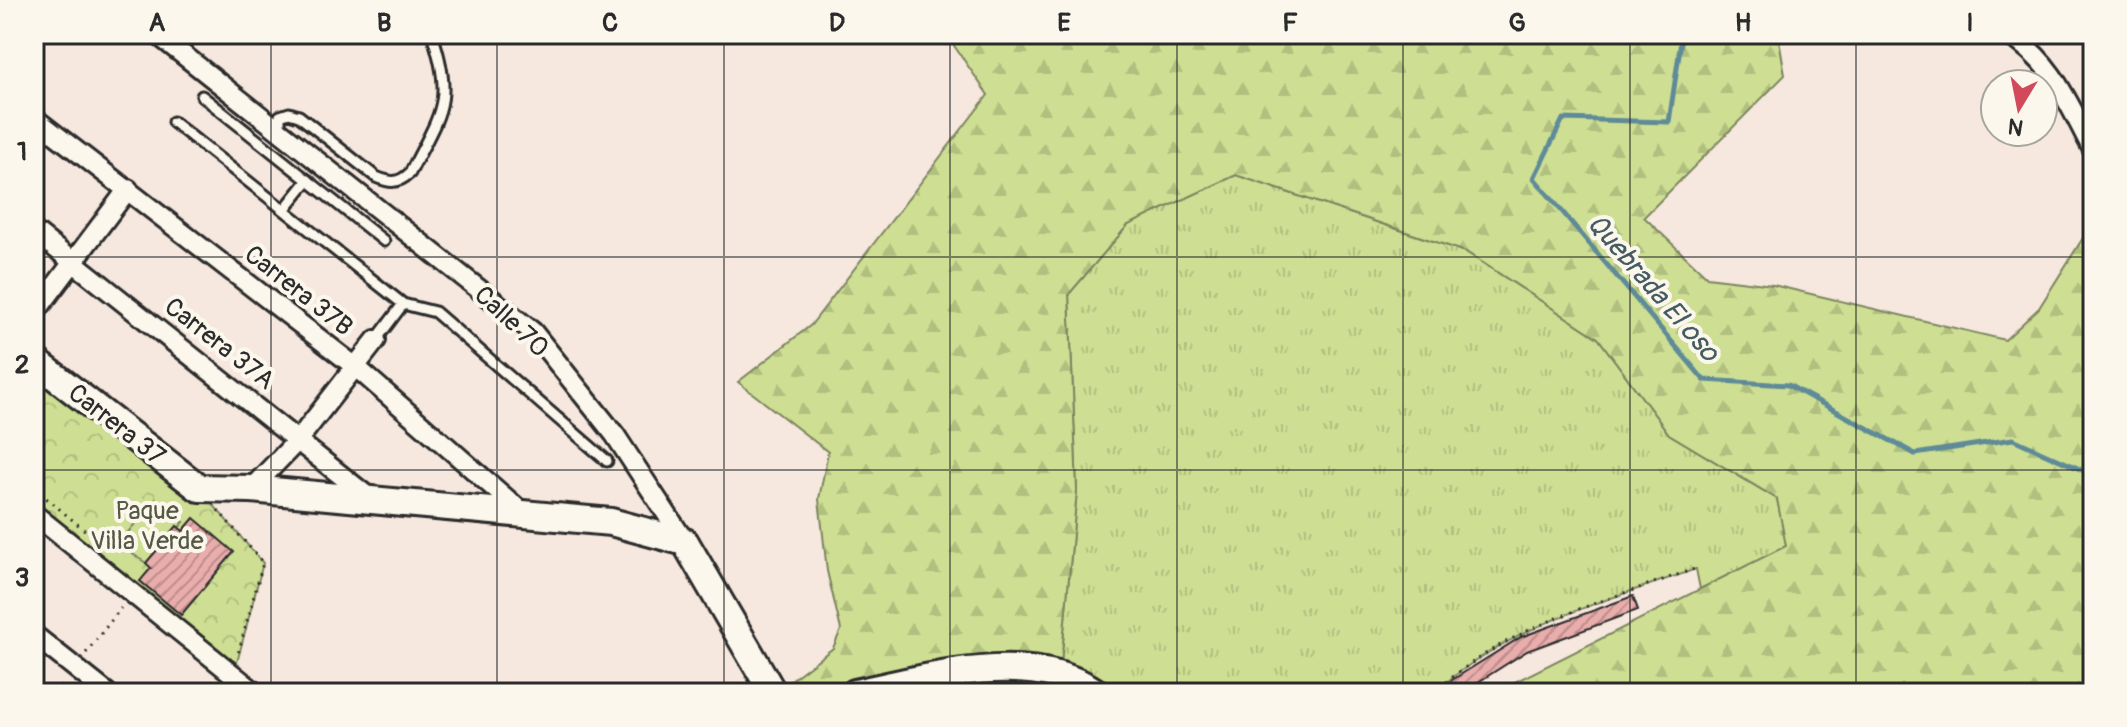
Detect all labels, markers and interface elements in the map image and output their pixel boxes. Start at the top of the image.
text: A [149,7,166,39]
text: B [377,7,391,39]
text: C [602,7,618,39]
text: D [829,7,845,39]
text: E [1057,7,1071,39]
text: F [1282,7,1298,39]
text: G [1508,7,1526,39]
text: H [1735,7,1751,39]
text: I [1966,7,1974,39]
north arrow [1979,68,2059,148]
text: N [2006,112,2025,142]
text: 1 [17,136,27,168]
water label: Quebrada El oso [1579,207,1728,371]
street label: Carrera 37B [238,238,359,343]
street label: Calle 70 [467,279,555,364]
street label: Carrera 37A [158,291,281,397]
text: 2 [15,349,29,381]
street label: Carrera 37 [62,377,171,473]
park label: Paque Villa Verde [90,495,204,557]
text: 3 [15,562,29,594]

